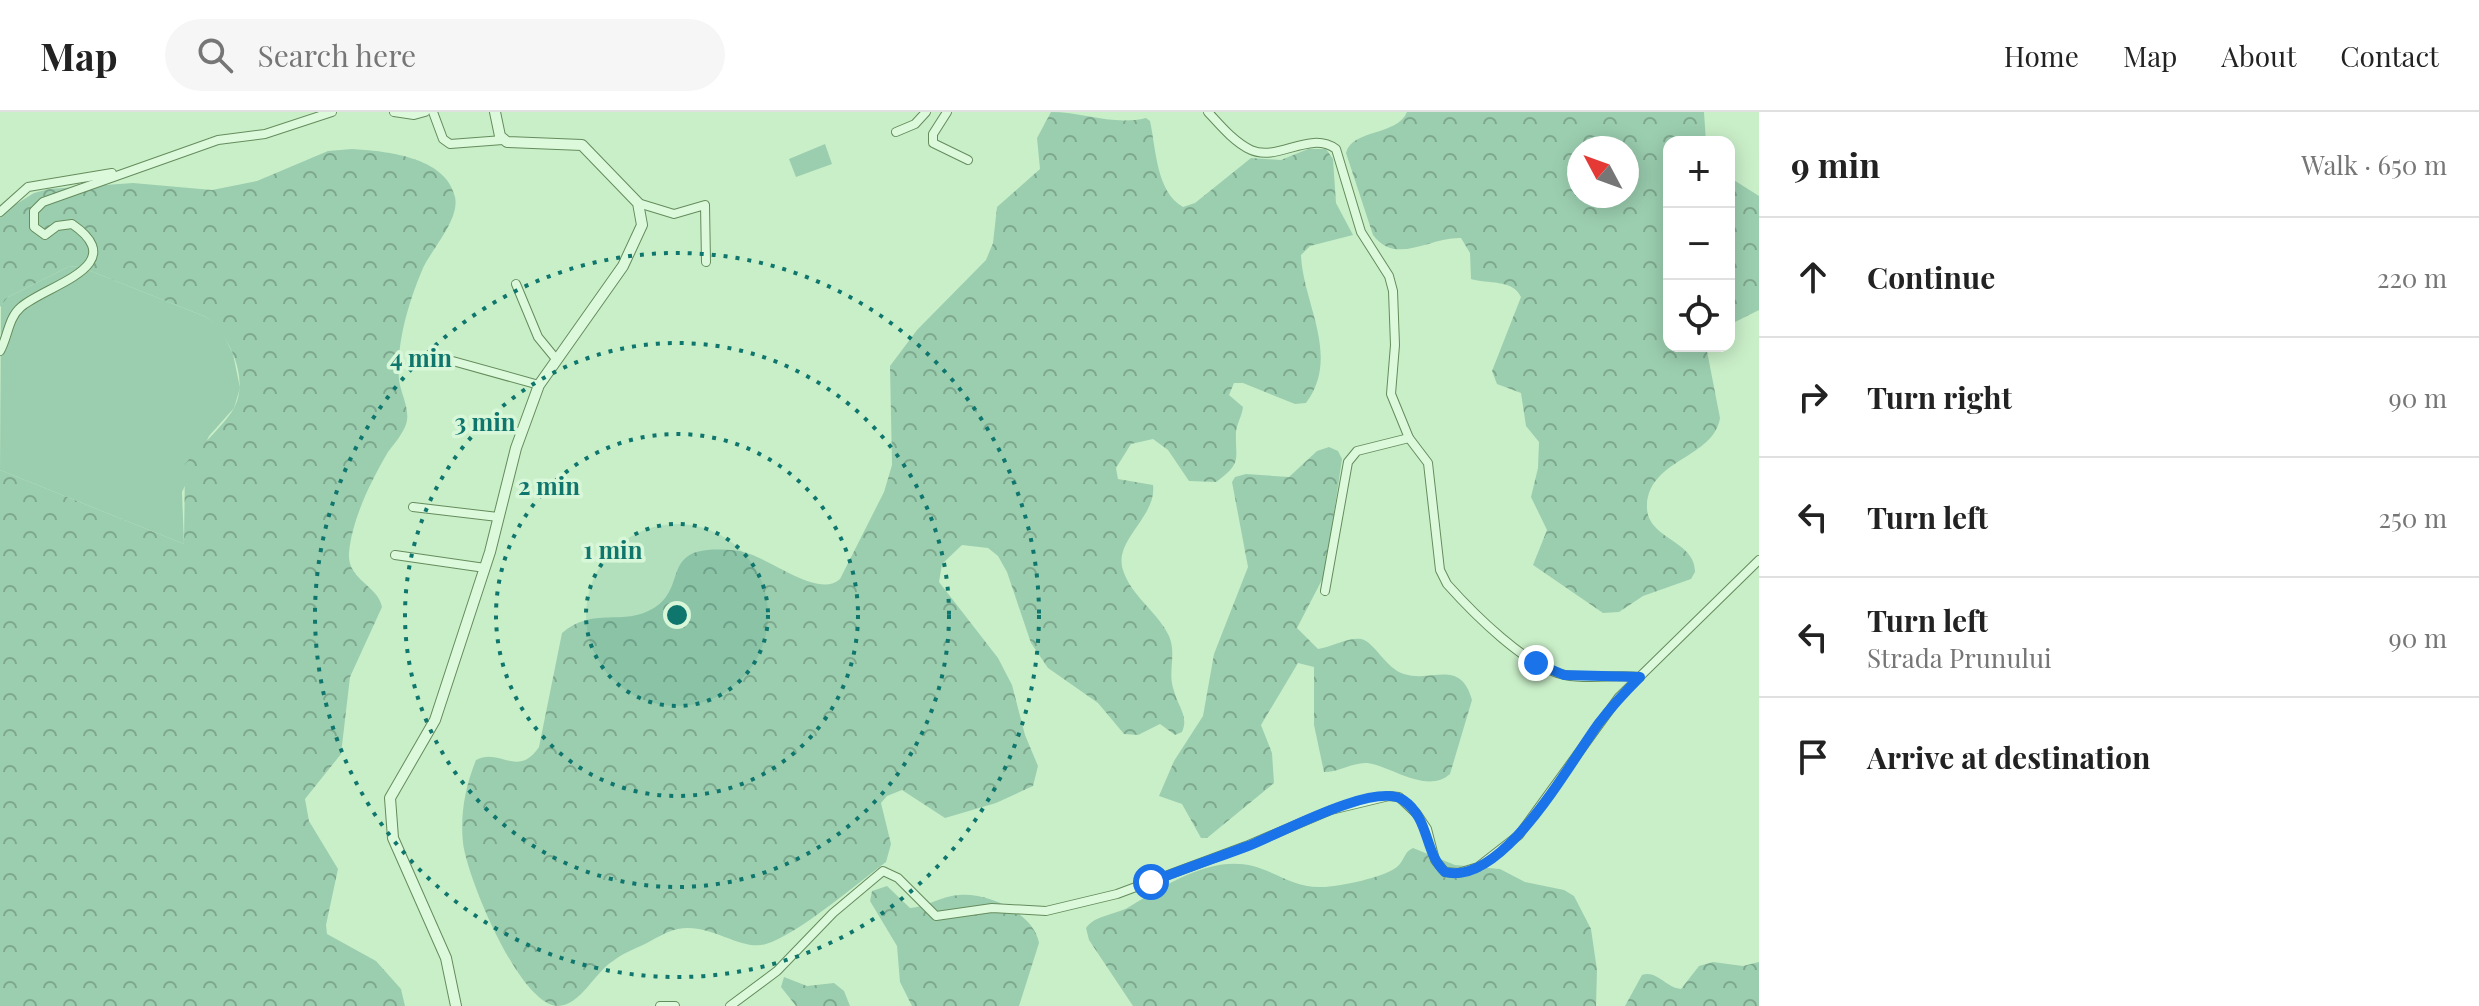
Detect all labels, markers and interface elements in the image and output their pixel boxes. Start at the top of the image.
search box [165,19,725,91]
text: Map [40,30,117,81]
icon: search [193,33,237,77]
text: Search here [257,35,416,75]
text: Home [2004,37,2079,74]
text: Map [2123,37,2177,74]
text: About [2221,37,2296,74]
text: Contact [2340,37,2439,74]
north arrow [1567,136,1639,208]
map controls [1663,136,1735,352]
button: + [1663,136,1735,208]
text: 9 min [1791,141,1880,187]
text: Walk · 650 m [2301,147,2447,182]
button: − [1663,208,1735,280]
icon: ahead [1791,255,1835,299]
text: Continue [1867,257,1995,297]
text: 220 m [2377,260,2447,295]
button: locate [1663,280,1735,352]
text: 4 min [390,341,452,373]
icon: right [1791,375,1835,419]
text: Turn right [1867,377,2012,417]
text: 90 m [2389,380,2447,415]
text: 3 min [454,405,516,437]
text: 2 min [518,469,580,501]
icon: left [1791,495,1835,539]
text: Turn left [1867,497,1988,537]
text: 250 m [2379,500,2447,535]
text: 1 min [584,533,643,565]
text: Turn left [1867,600,1988,640]
centre of rings [663,601,691,629]
icon: left [1791,615,1835,659]
text: 90 m [2389,620,2447,655]
text: Strada Prunului [1867,640,2052,675]
route end [1518,645,1554,681]
icon: arrive [1791,735,1835,779]
text: Arrive at destination [1867,737,2150,777]
route start [1133,864,1169,900]

